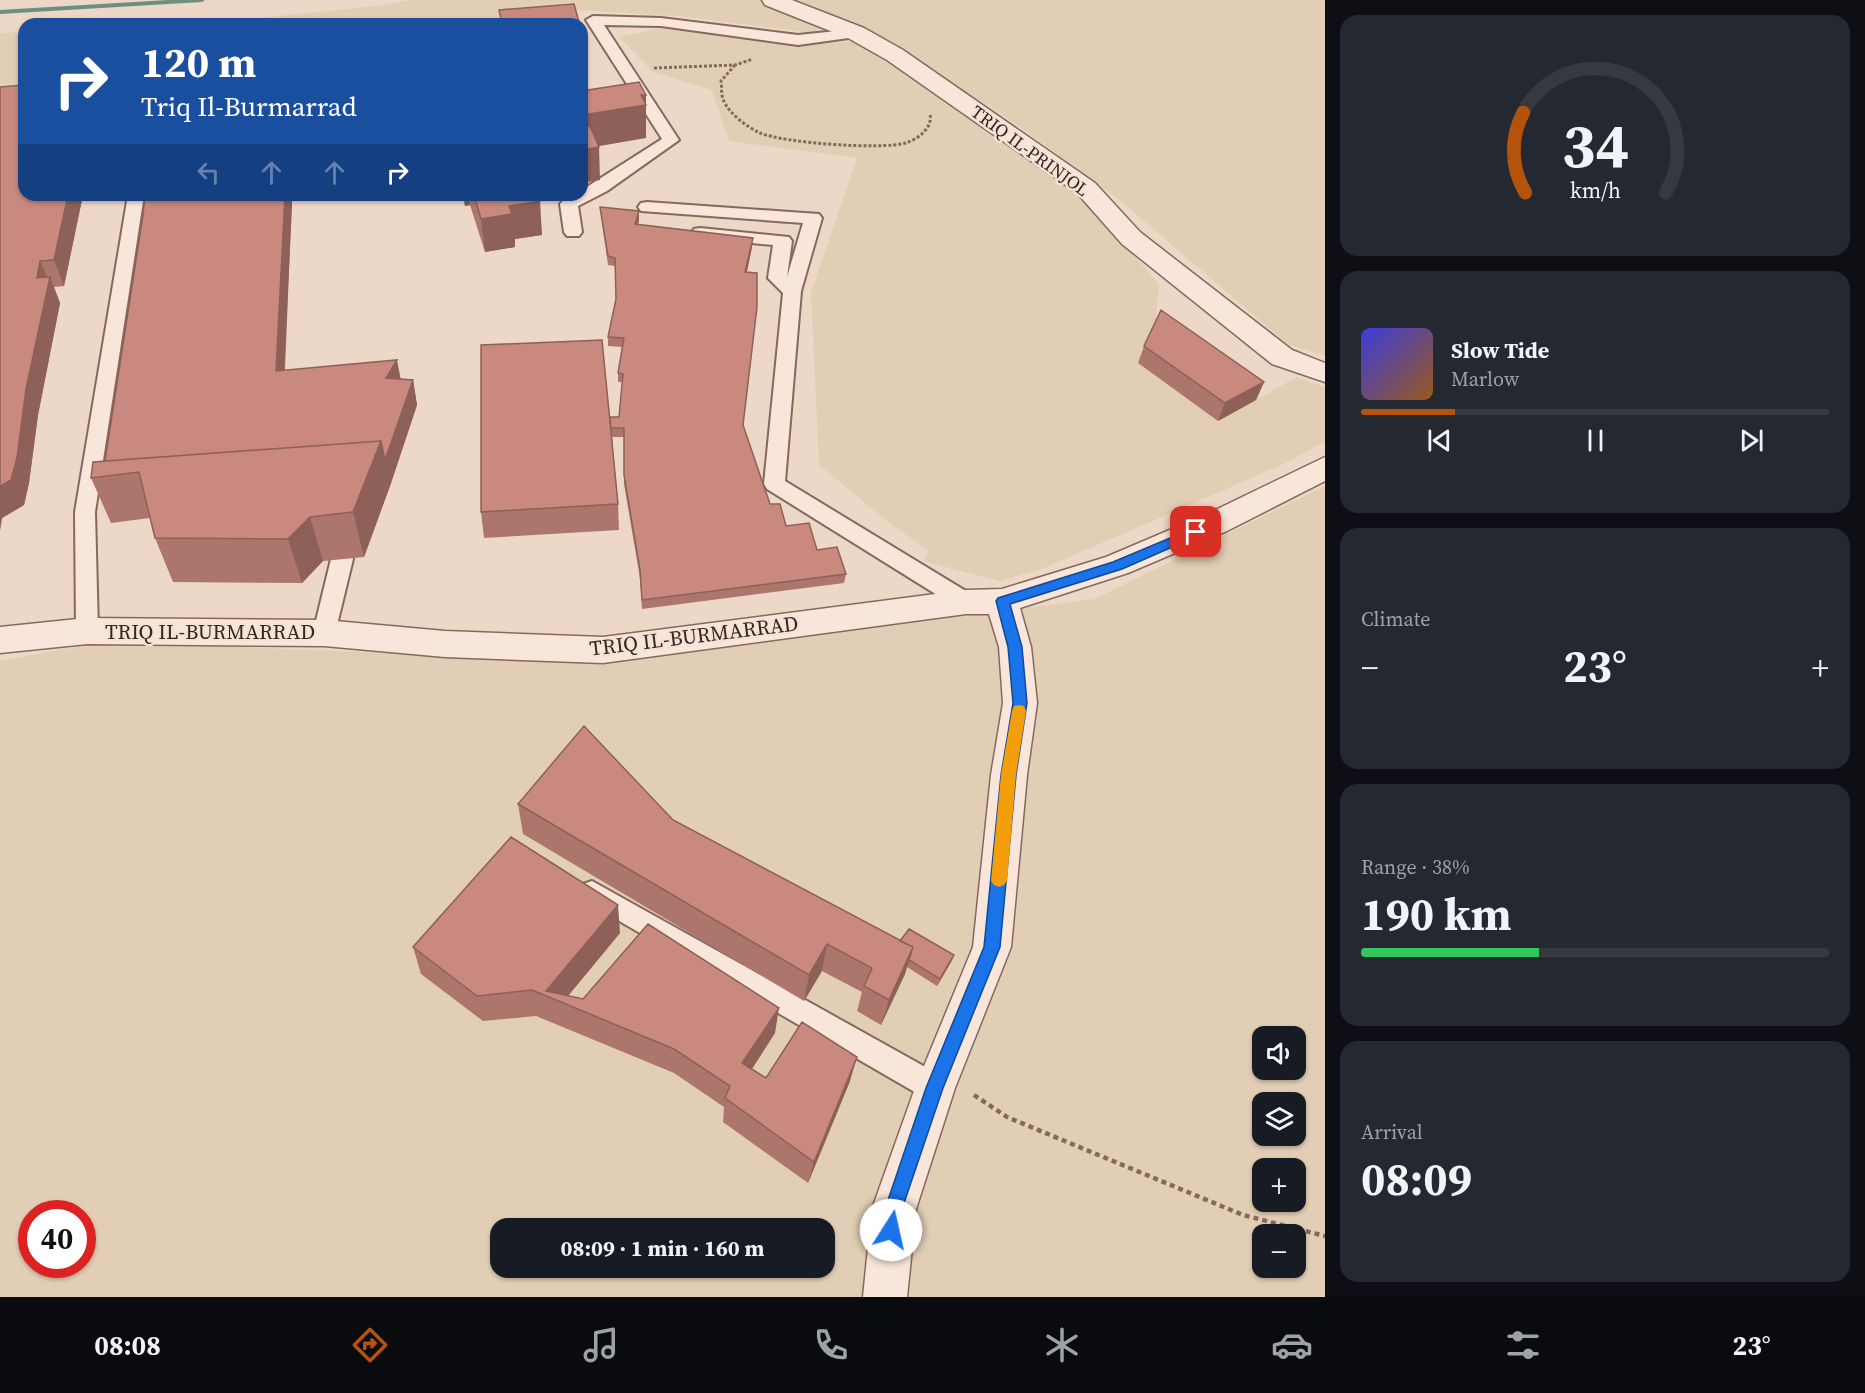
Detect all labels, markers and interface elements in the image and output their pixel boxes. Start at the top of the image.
text: 120 m [141,33,256,91]
icon: right [42,42,120,120]
text: Triq Il-Burmarrad [141,88,357,125]
street label: TRIQ IL-PRINJOL [966,99,1094,202]
text: 34 [1561,102,1629,188]
icon: left [192,156,225,189]
icon: ahead [255,156,288,189]
icon: ahead [318,156,351,189]
icon: right [381,156,414,189]
text: km/h [1569,176,1621,205]
text: Slow Tide [1451,335,1549,365]
text: Marlow [1451,365,1519,393]
icon: previous [1423,424,1456,457]
icon: pause [1579,424,1612,457]
icon: next [1735,424,1768,457]
pin [1170,506,1221,557]
icon: arrive [1179,515,1212,548]
text: Climate [1361,605,1430,633]
street label: TRIQ IL-BURMARRAD [588,608,800,663]
street label: TRIQ IL-BURMARRAD [105,617,315,646]
text: 23° [1563,635,1627,697]
text: − [1361,645,1379,690]
text: + [1811,645,1829,690]
text: Range · 38% [1361,853,1470,881]
text: 190 km [1361,883,1512,945]
map controls [1252,1026,1306,1278]
button: sound [1252,1026,1306,1080]
button: layers [1252,1092,1306,1146]
text: Arrival [1361,1118,1423,1146]
text: 08:09 [1361,1148,1472,1210]
button: + [1252,1158,1306,1212]
position arrow [859,1198,923,1262]
speed limit sign: 40 [18,1200,96,1278]
button: − [1252,1224,1306,1278]
text: 08:09 · 1 min · 160 m [561,1233,764,1263]
icon: directions [349,1324,391,1366]
icon: music [580,1324,622,1366]
icon: phone [810,1324,852,1366]
icon: climate [1041,1324,1083,1366]
icon: car [1271,1324,1313,1366]
icon: filters [1502,1324,1544,1366]
text: 08:08 [94,1327,161,1364]
text: 23° [1733,1327,1771,1364]

